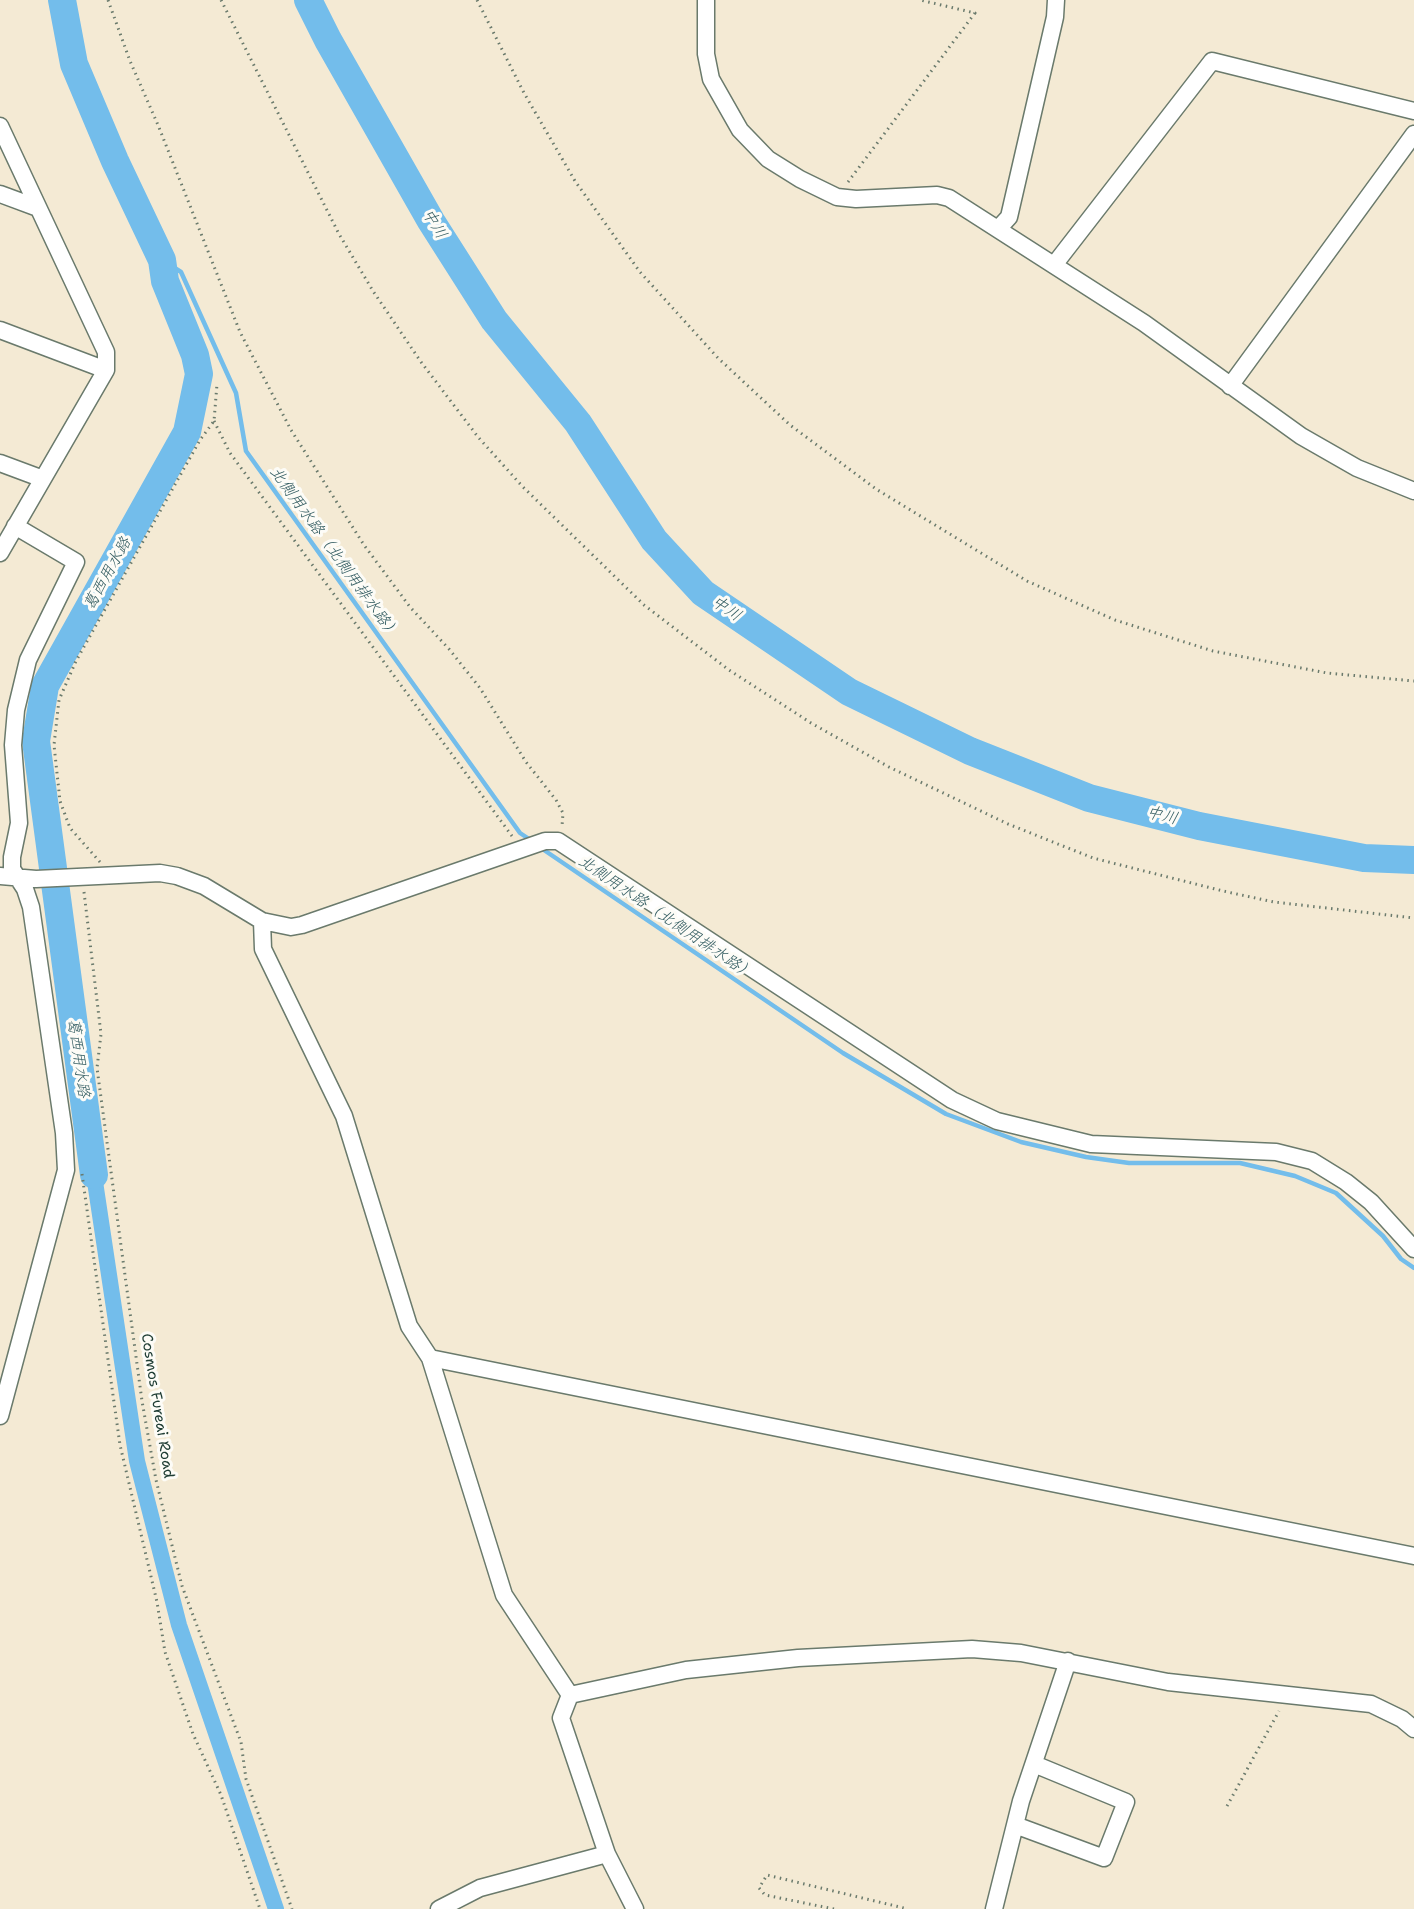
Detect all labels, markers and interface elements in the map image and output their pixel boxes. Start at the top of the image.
water label: 中川 [418,205,450,243]
water label: 北側用水路（北側用排水路） [265,463,403,643]
water label: 葛西用水路 [80,534,136,614]
water label: 中川 [707,592,745,626]
water label: 中川 [1144,803,1180,829]
water label: 北側用水路（北側用排水路） [574,852,758,984]
water label: 葛西用水路 [63,1017,93,1099]
street label: Cosmos Fureai Road [137,1332,177,1480]

